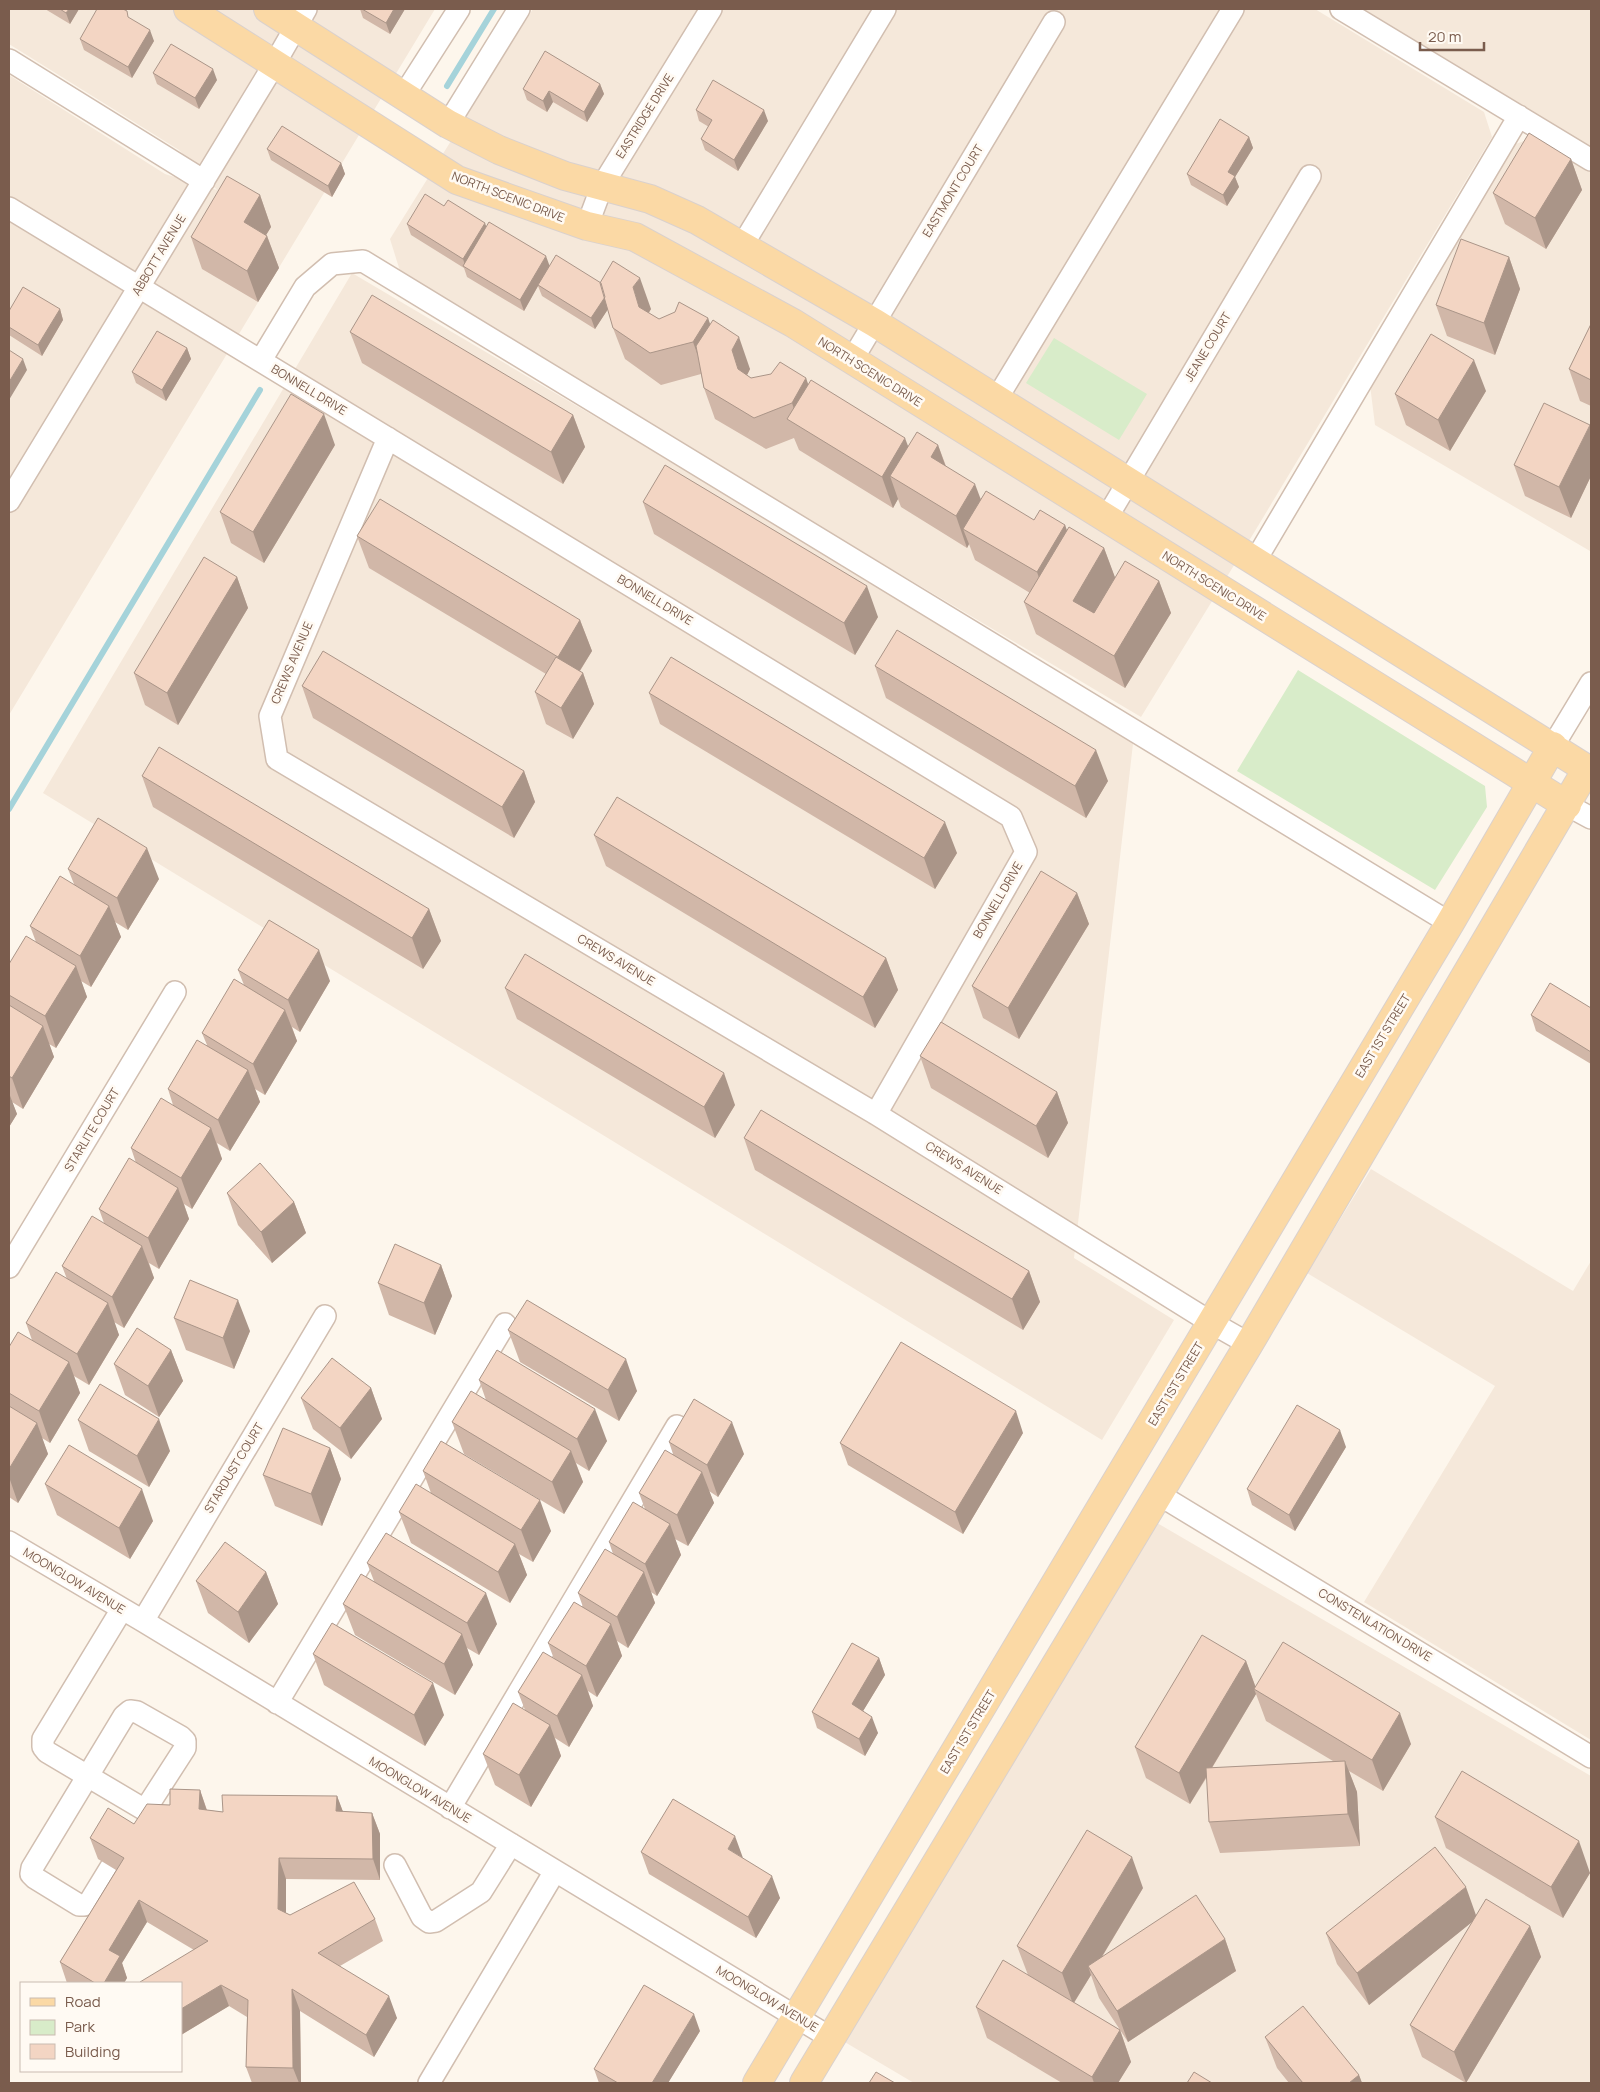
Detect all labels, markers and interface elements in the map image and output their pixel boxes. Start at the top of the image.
scale bar [1420,20,1484,52]
text: 20 m [1428,26,1461,47]
street label: EASTRIDGE DRIVE [612,70,678,162]
street label: EASTMONT COURT [918,140,987,240]
street label: NORTH SCENIC DRIVE [449,167,567,226]
street label: ABBOTT AVENUE [128,211,190,299]
street label: JEANE COURT [1180,308,1235,384]
street label: NORTH SCENIC DRIVE [815,333,926,411]
street label: BONNELL DRIVE [268,360,351,419]
street label: NORTH SCENIC DRIVE [1159,547,1270,625]
street label: BONNELL DRIVE [614,570,697,629]
street label: CREWS AVENUE [267,619,317,707]
street label: BONNELL DRIVE [969,858,1026,941]
street label: CREWS AVENUE [574,930,659,990]
street label: EAST 1ST STREET [1351,990,1415,1081]
street label: STARLITE COURT [60,1084,124,1175]
street label: CREWS AVENUE [922,1137,1006,1198]
street label: EAST 1ST STREET [1144,1338,1208,1429]
street label: STARDUST COURT [200,1419,268,1516]
street label: MOONGLOW AVENUE [20,1543,129,1618]
street label: CONSTENLATION DRIVE [1315,1584,1435,1665]
street label: EAST 1ST STREET [936,1686,1000,1777]
street label: MOONGLOW AVENUE [366,1752,475,1827]
street label: MOONGLOW AVENUE [713,1961,822,2036]
legend [20,1982,182,2072]
text: Road [65,1991,101,2012]
text: Park [65,2016,95,2037]
text: Building [65,2041,120,2062]

